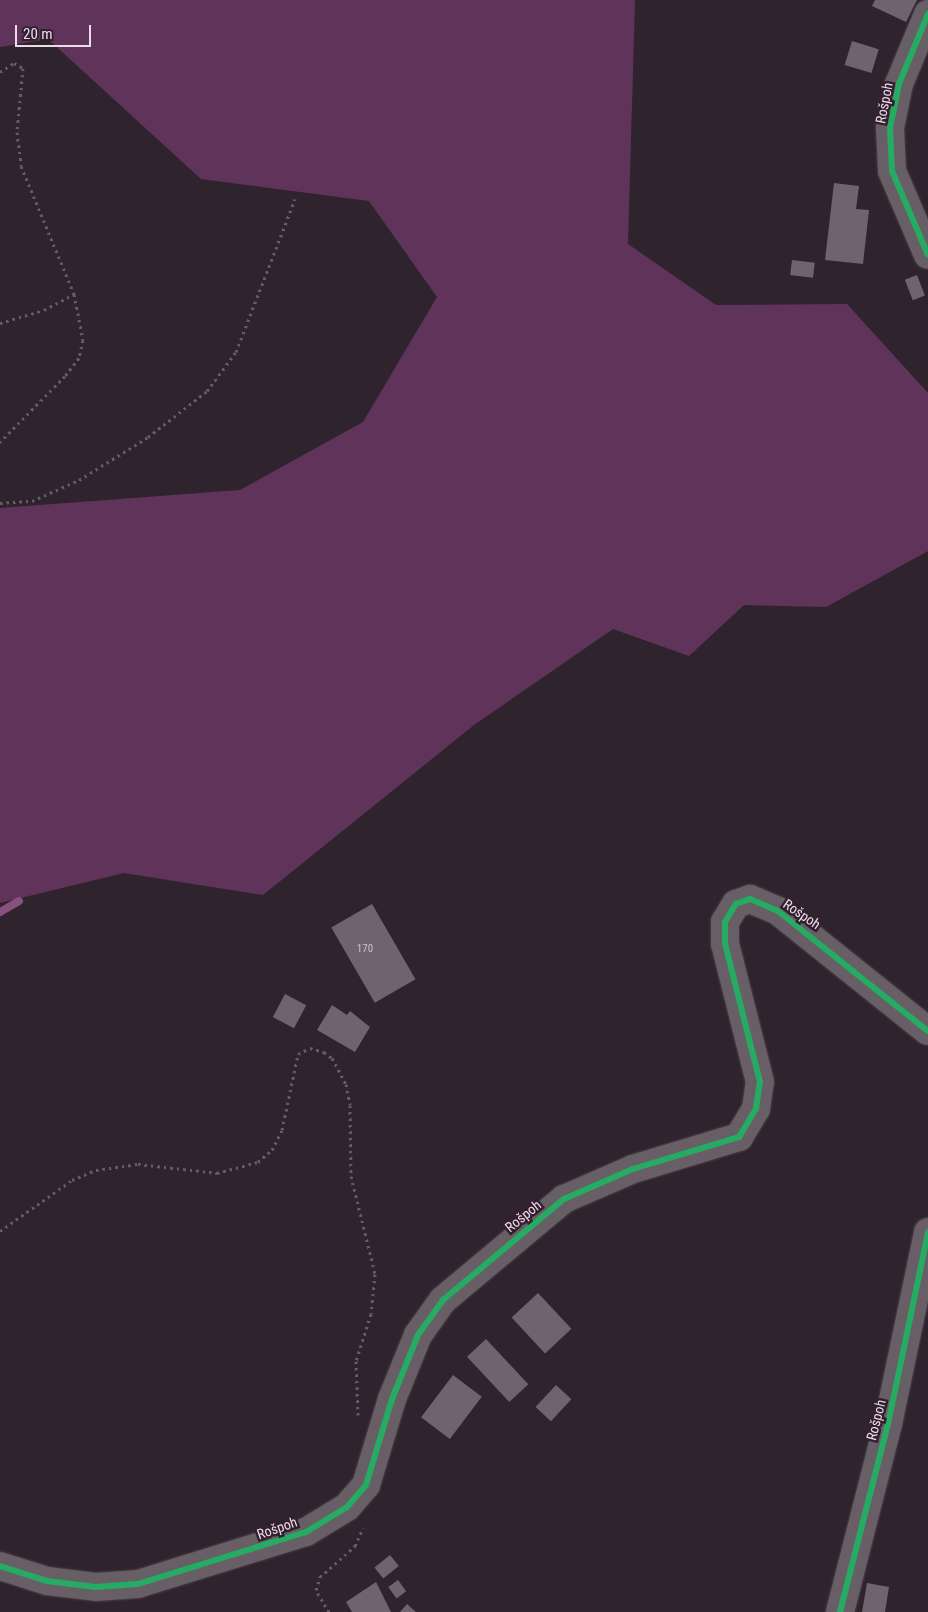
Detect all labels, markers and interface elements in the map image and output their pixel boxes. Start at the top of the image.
scale bar [18,15,94,47]
text: 20 m [23,25,53,43]
street label: Rošpoh [872,81,896,125]
street label: Rošpoh [780,895,824,933]
house number: 170 [357,942,373,956]
street label: Rošpoh [502,1196,544,1236]
street label: Rošpoh [863,1398,889,1442]
street label: Rošpoh [255,1513,299,1543]

